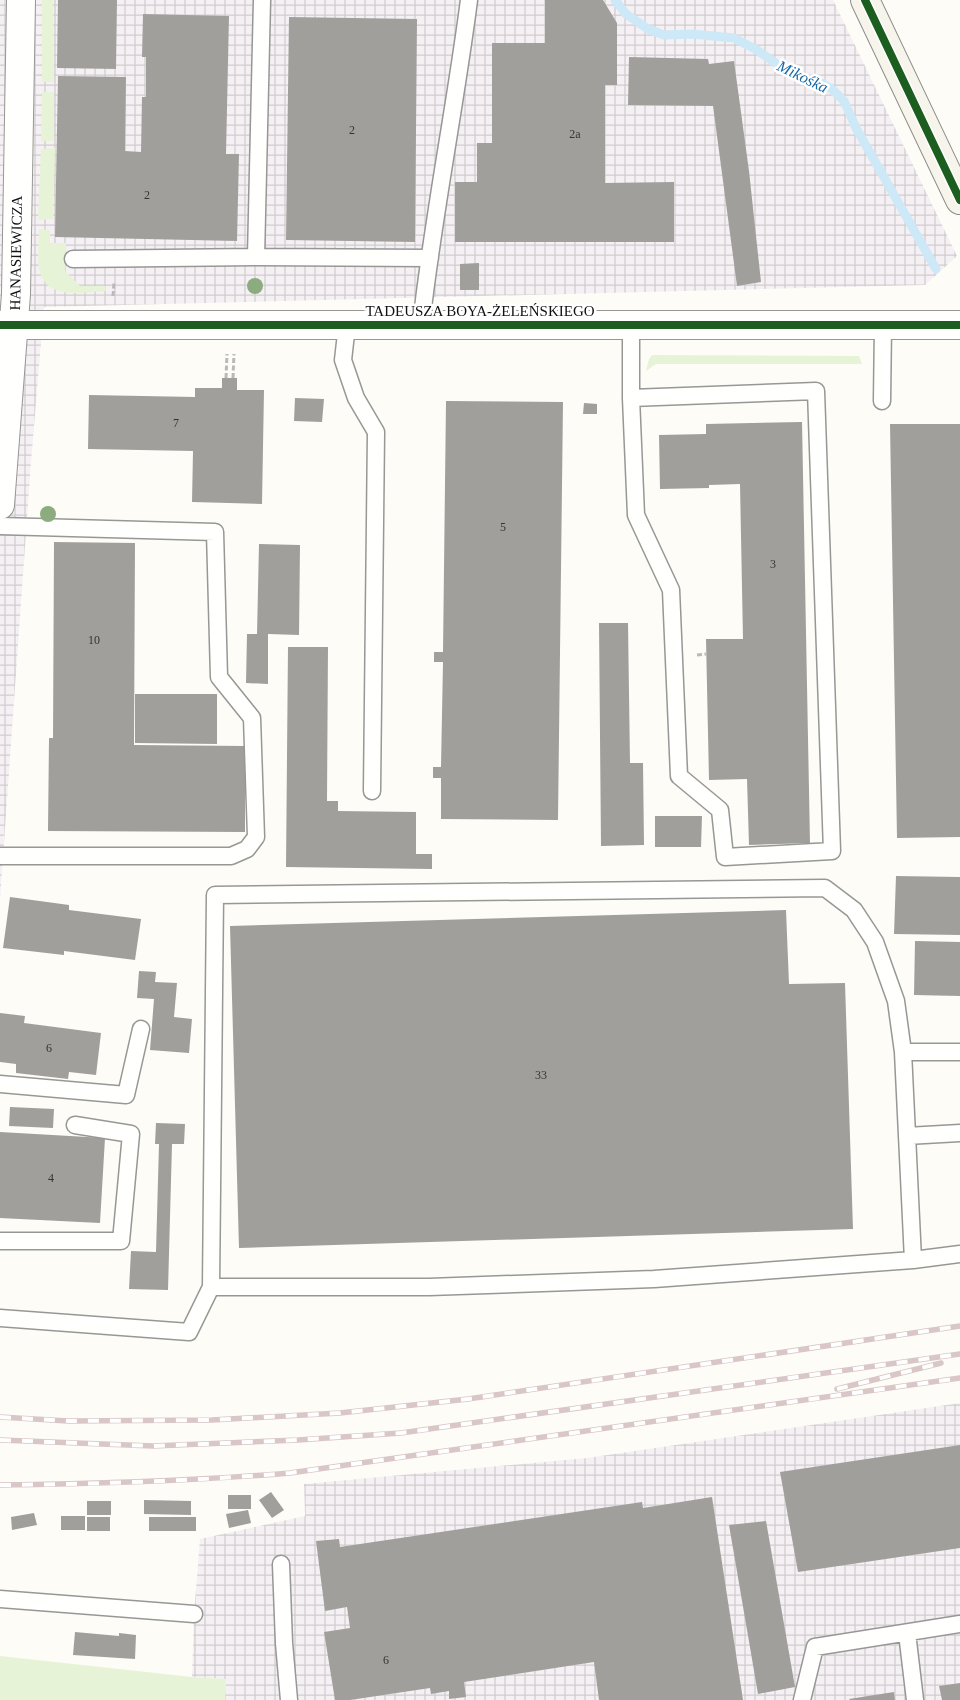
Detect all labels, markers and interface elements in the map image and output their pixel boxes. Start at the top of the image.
water label: Mikośka [774,56,831,96]
house number: 2 [349,123,355,137]
house number: 2a [569,127,581,141]
house number: 2 [144,188,150,202]
street label: HANASIEWICZA [7,195,25,311]
street label: TADEUSZA BOYA-ŻELEŃSKIEGO [365,303,595,319]
house number: 7 [173,416,179,430]
house number: 5 [500,520,506,534]
house number: 3 [770,557,776,571]
house number: 10 [88,633,100,647]
house number: 6 [46,1041,52,1055]
house number: 33 [535,1068,547,1082]
house number: 4 [48,1171,54,1185]
house number: 6 [383,1653,389,1667]

